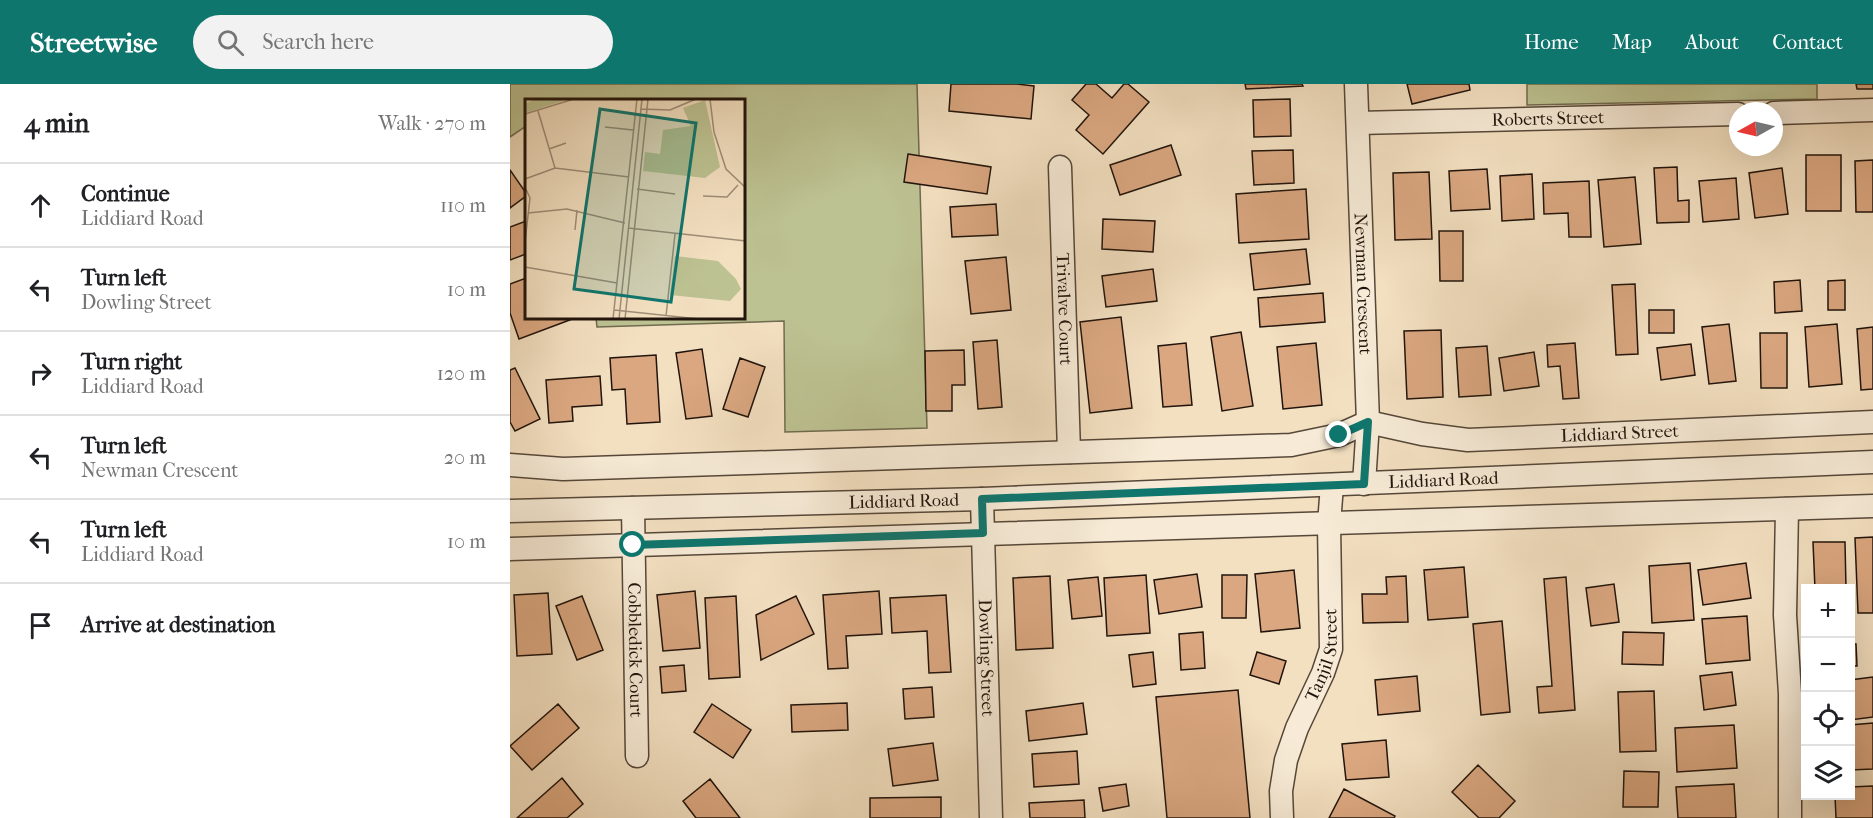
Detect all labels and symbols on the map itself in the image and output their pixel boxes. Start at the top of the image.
inset map [525,99,746,320]
north arrow [1729,102,1783,156]
street label: Roberts Street [1491,107,1605,130]
street label: Newman Crescent [1350,213,1376,356]
street label: Trivalve Court [1052,252,1077,366]
street label: Liddiard Street [1560,420,1680,446]
route end [1325,421,1351,447]
street label: Liddiard Road [1388,467,1499,493]
street label: Liddiard Road [848,489,960,513]
route start [619,531,645,557]
street label: Cobbledick Court [624,582,647,718]
street label: Dowling Street [974,599,999,718]
street label: Tanjil Street [1301,608,1342,705]

